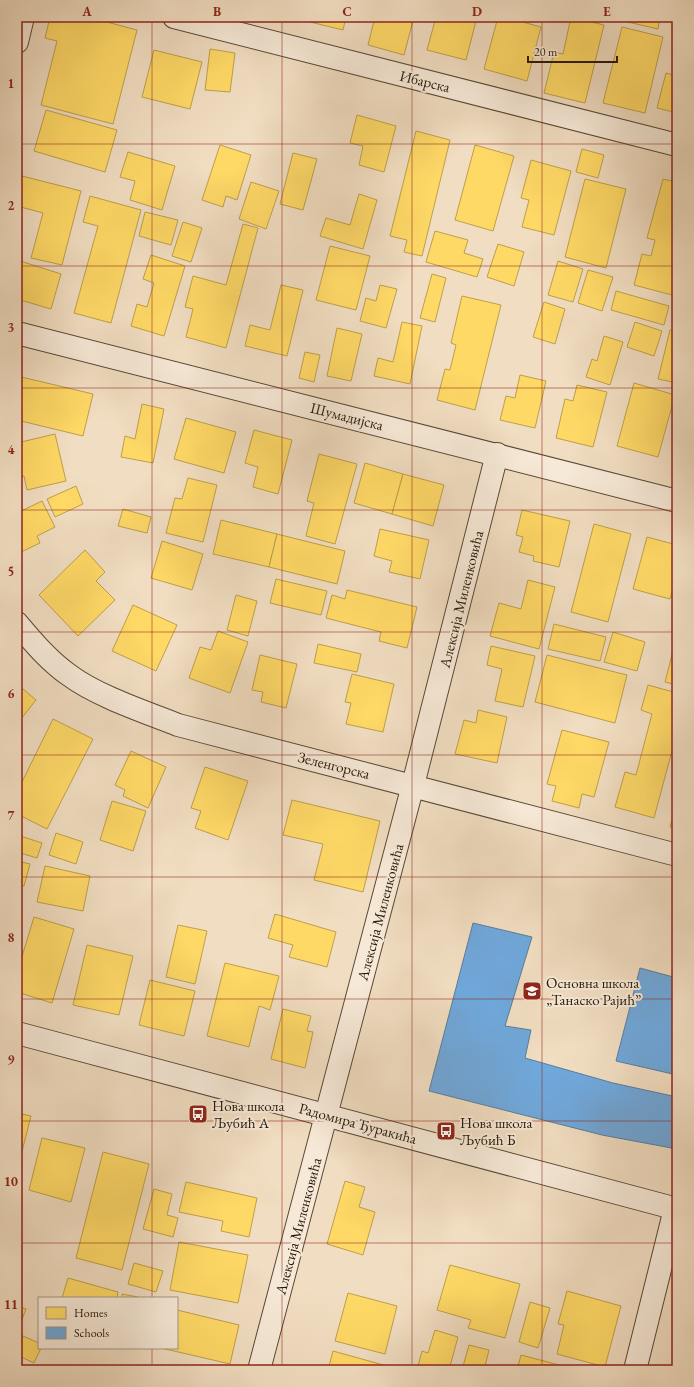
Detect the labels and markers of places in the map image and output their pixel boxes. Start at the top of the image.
place label: Основна школа „Танаско Рајић” [546,973,641,1009]
school or university icon: Основна школа „Танаско Рајић” [521,980,543,1002]
place label: Нова школа Љубић А [212,1096,284,1132]
bus stop icon: Нова школа Љубић А [187,1103,209,1125]
place label: Нова школа Љубић Б [460,1113,532,1149]
bus stop icon: Нова школа Љубић Б [435,1120,457,1142]

